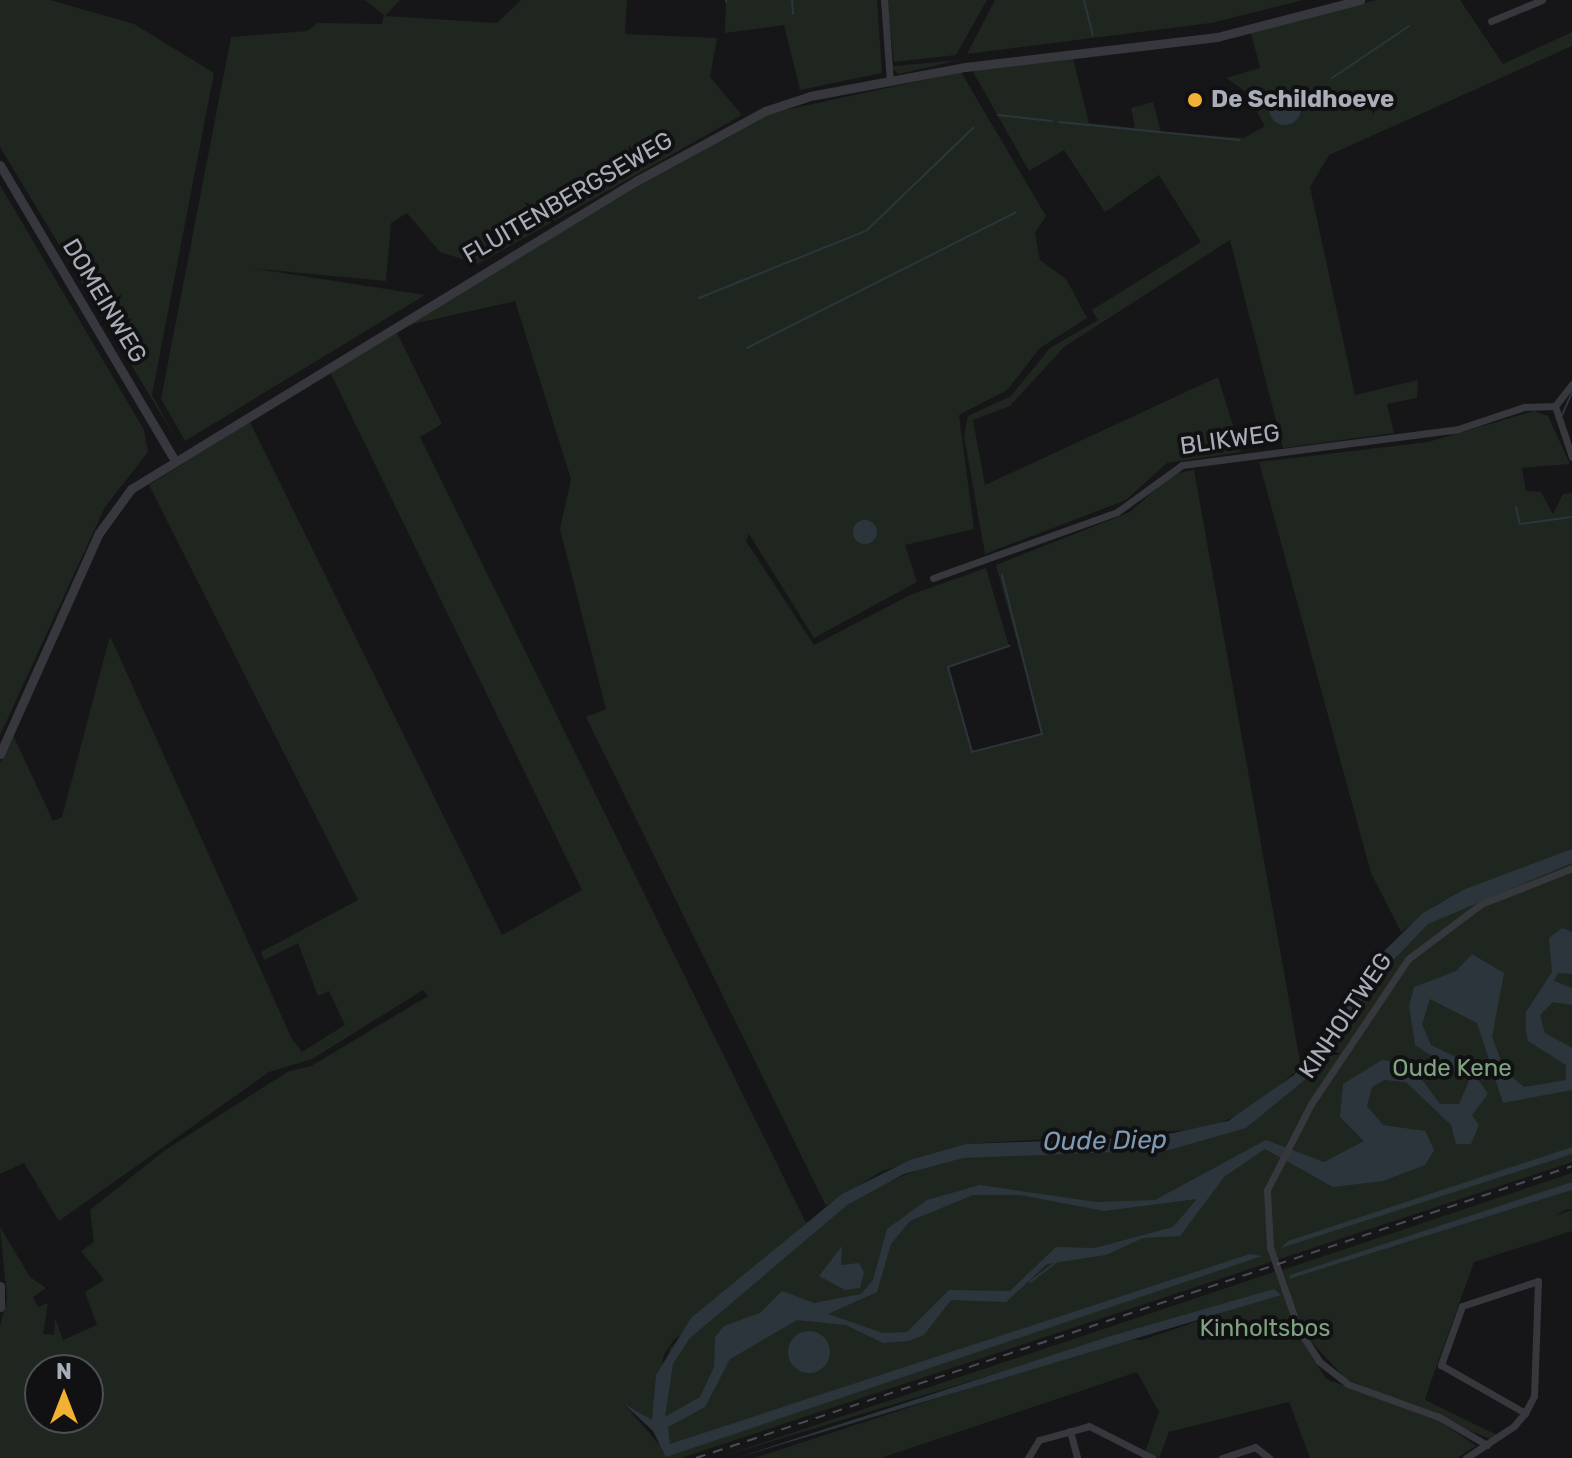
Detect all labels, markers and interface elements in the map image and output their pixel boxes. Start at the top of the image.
place label: De Schildhoeve [1211,86,1394,114]
marker: De Schildhoeve [1186,91,1204,109]
street label: FLUITENBERGSEWEG [458,126,678,270]
street label: DOMEINWEG [56,234,152,368]
street label: BLIKWEG [1178,419,1282,461]
street label: KINHOLTWEG [1293,948,1399,1084]
park label: Oude Kene [1392,1055,1512,1083]
water label: Oude Diep [1043,1124,1167,1158]
park label: Kinholtsbos [1200,1315,1330,1343]
north arrow [24,1354,104,1434]
text: N [56,1358,72,1385]

